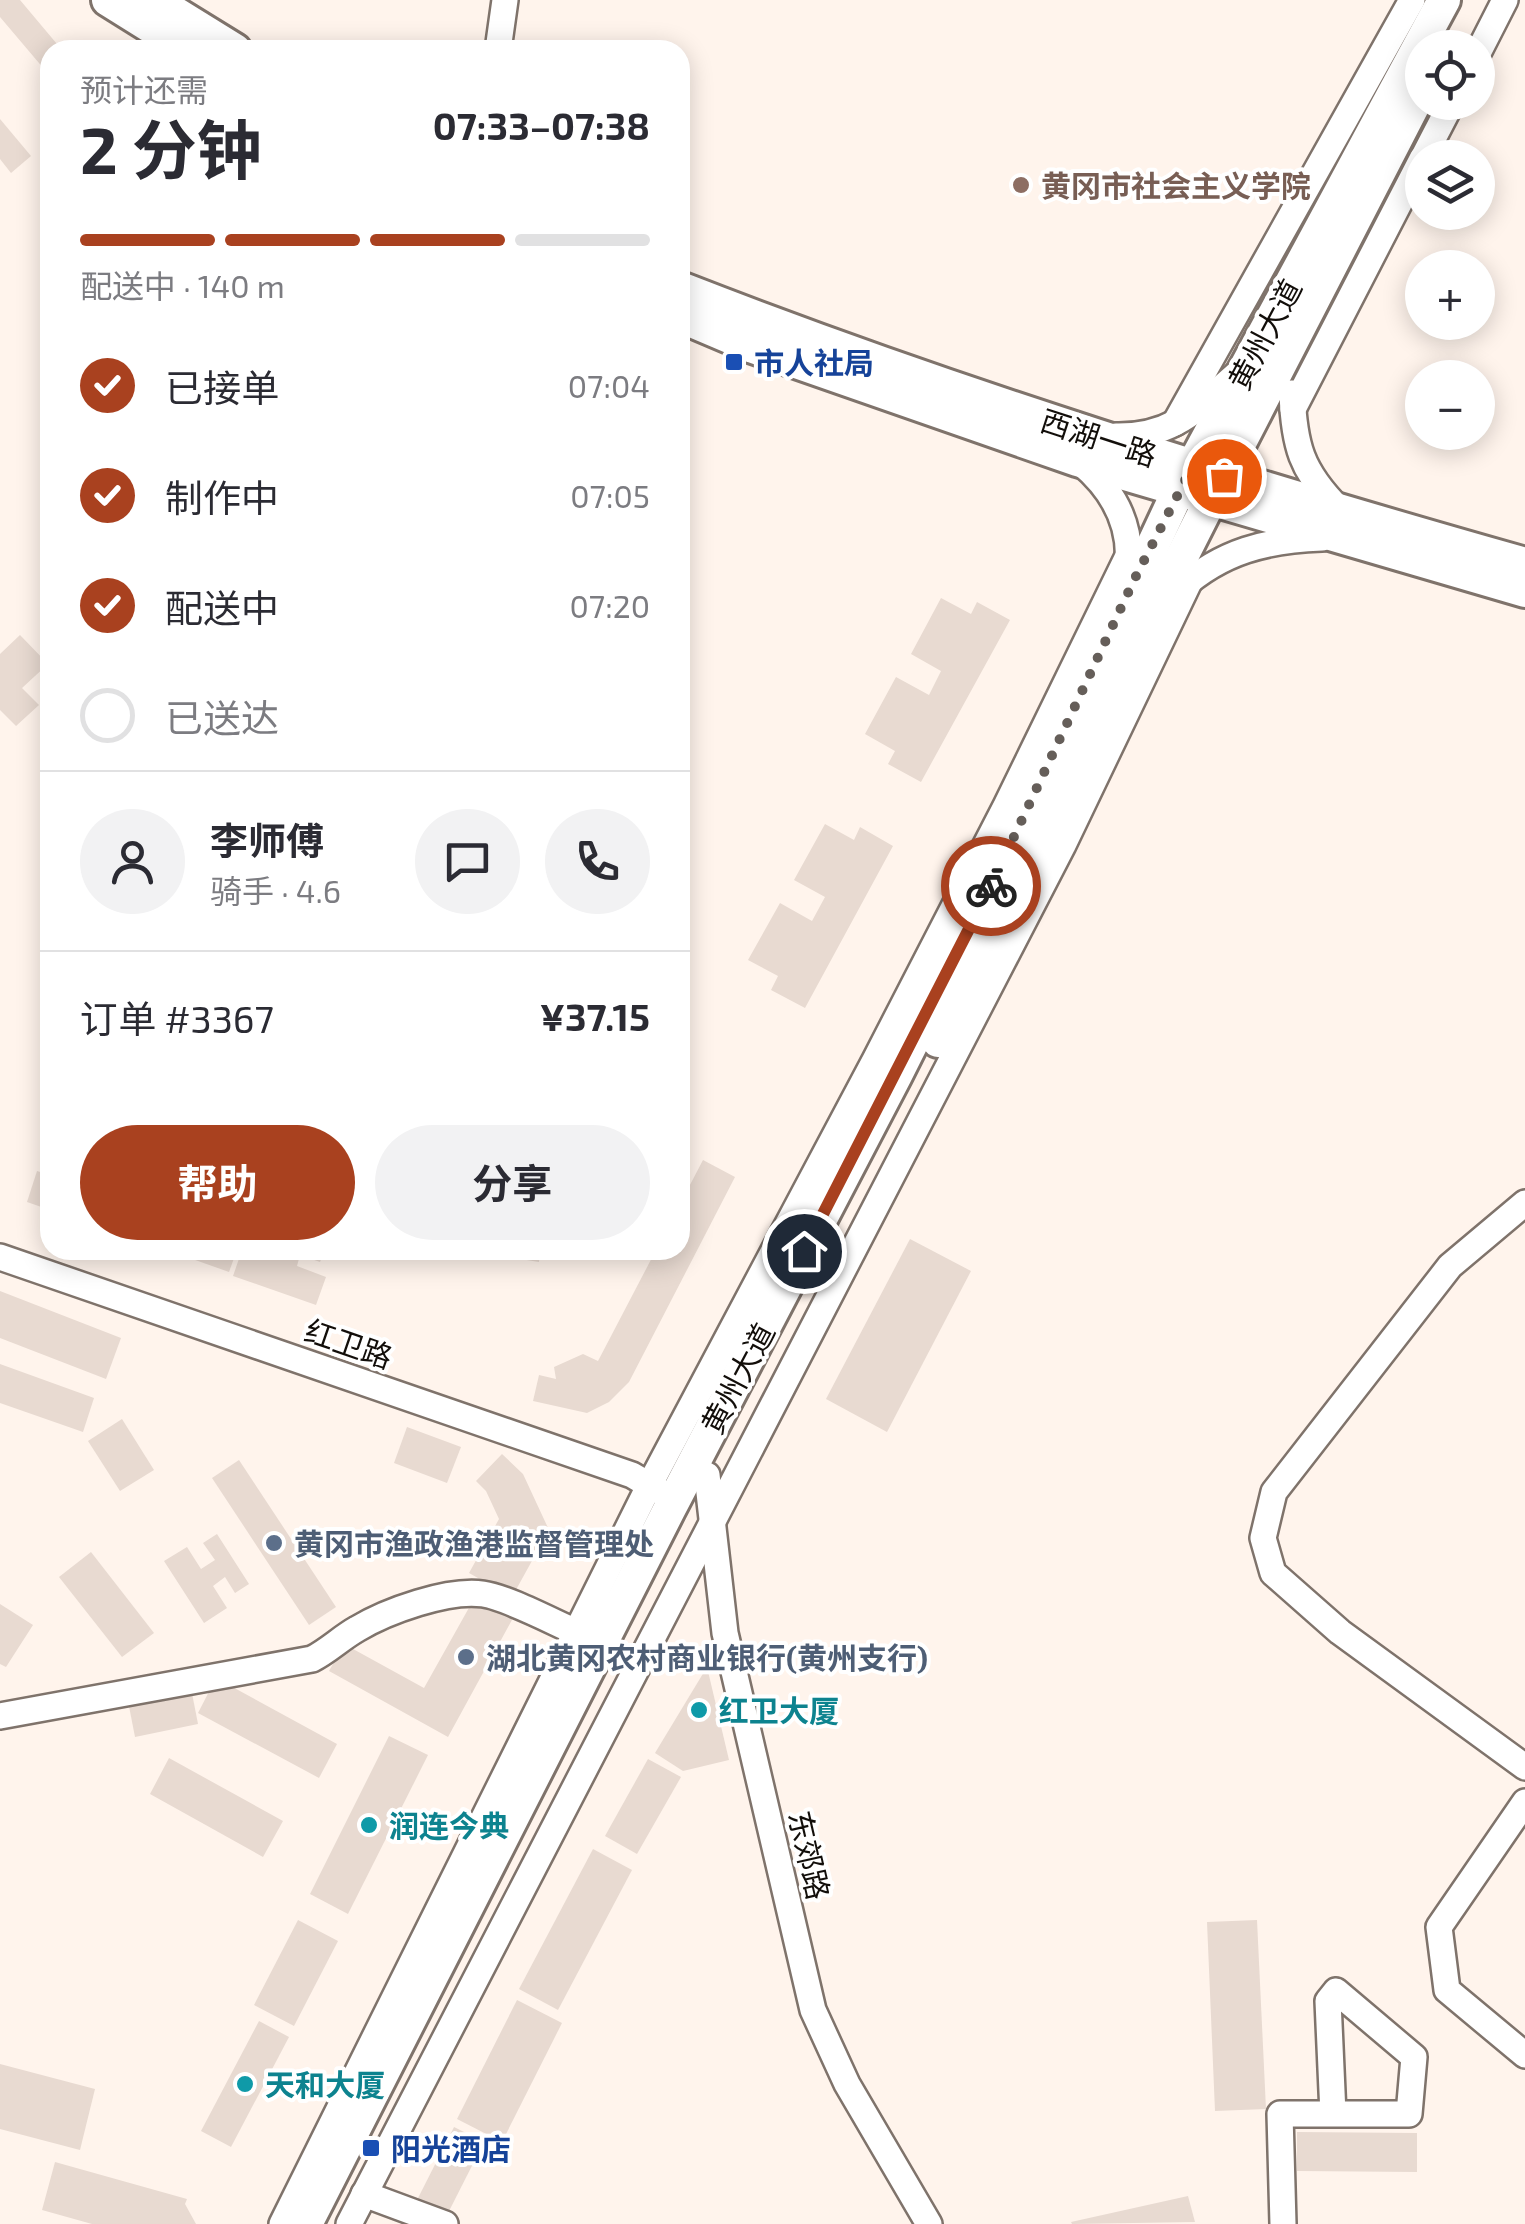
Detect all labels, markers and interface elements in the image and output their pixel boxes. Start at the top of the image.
map controls [1405,30,1495,450]
button: locate [1405,30,1495,120]
text: 预计还需 [80,70,208,108]
text: 07:33–07:38 [433,102,650,148]
text: 2 分钟 [80,109,262,187]
button: layers [1405,140,1495,230]
place label: 黄冈市社会主义学院 [1041,167,1311,203]
marker: 黄冈市社会主义学院 [1010,174,1032,196]
button: + [1405,250,1495,340]
text: 配送中 · 140 m [80,266,285,304]
street label: 黄州大道 [1220,273,1308,395]
place label: 市人社局 [754,344,874,380]
marker: 市人社局 [723,351,745,373]
icon: check [80,358,135,413]
button: − [1405,360,1495,450]
text: 已接单 [165,364,279,410]
text: 07:04 [568,366,650,404]
street label: 西湖一路 [1036,401,1162,473]
pin [1182,434,1267,519]
icon: bag [1197,449,1252,504]
icon: check [80,468,135,523]
text: 制作中 [165,474,279,520]
text: 07:05 [570,476,650,514]
icon: check [80,578,135,633]
text: 配送中 [165,584,279,630]
text: 07:20 [569,586,650,624]
text: 已送达 [165,694,279,740]
button: person [80,809,185,914]
button: chat [415,809,520,914]
button: phone [545,809,650,914]
text: 李师傅 [210,817,324,863]
courier [941,836,1041,936]
icon: bike [964,859,1019,914]
text: 骑手 · 4.6 [210,871,341,909]
text: ¥37.15 [540,993,650,1039]
text: 订单 #3367 [80,995,274,1041]
button: 帮助 [80,1125,355,1240]
button: 分享 [375,1125,650,1240]
pin [762,1209,847,1294]
icon: home [777,1224,832,1279]
street label: 红卫路 [301,1311,397,1375]
street label: 黄州大道 [693,1317,781,1439]
place label: 黄冈市渔政渔港监督管理处 [294,1525,654,1561]
marker: 黄冈市渔政渔港监督管理处 [263,1532,285,1554]
place label: 湖北黄冈农村商业银行(黄州支行) [486,1639,928,1675]
marker: 湖北黄冈农村商业银行(黄州支行) [455,1646,477,1668]
place label: 红卫大厦 [719,1692,839,1728]
marker: 红卫大厦 [688,1699,710,1721]
place label: 润连今典 [389,1807,509,1843]
street label: 东郊路 [782,1807,838,1903]
marker: 润连今典 [358,1814,380,1836]
place label: 天和大厦 [265,2066,385,2102]
marker: 天和大厦 [234,2073,256,2095]
place label: 阳光酒店 [391,2130,511,2166]
marker: 阳光酒店 [360,2137,382,2159]

